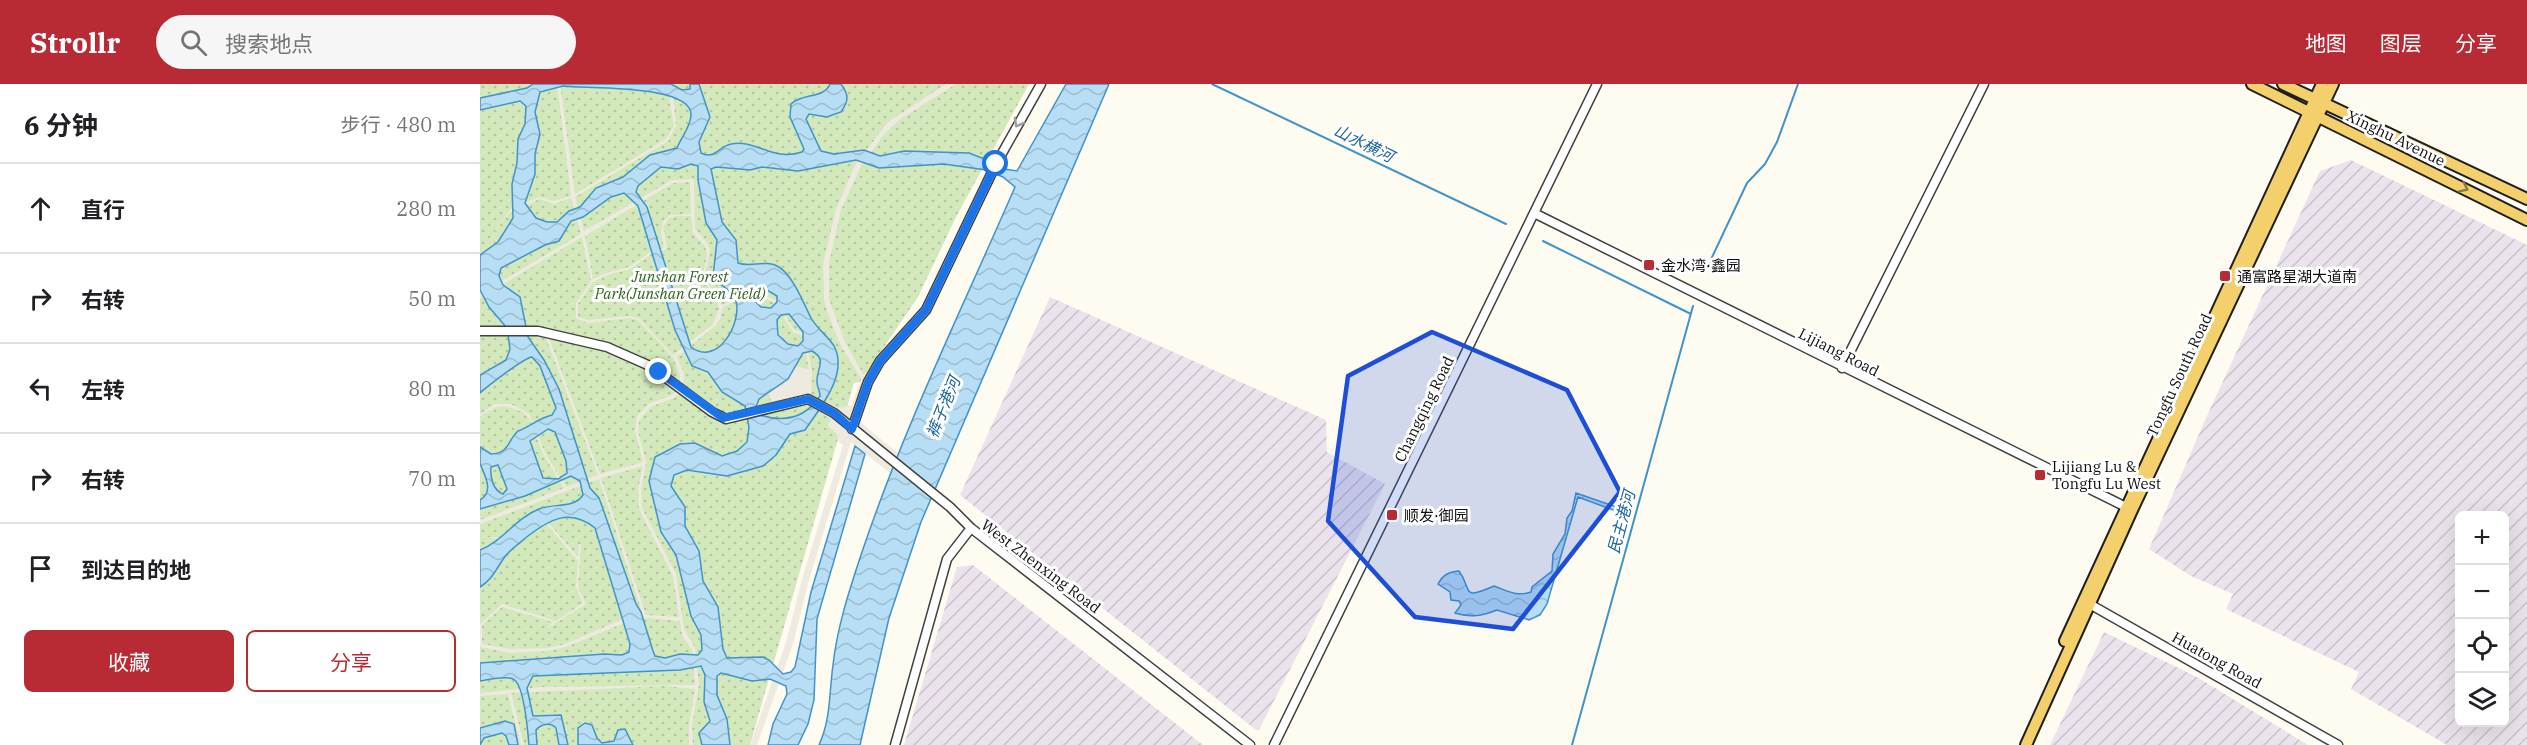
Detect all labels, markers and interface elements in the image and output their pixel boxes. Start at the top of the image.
search box [156,15,576,69]
text: Strollr [30,24,120,61]
icon: search [177,26,210,59]
text: 搜索地点 [225,29,313,58]
text: 地图 [2305,29,2347,57]
text: 图层 [2380,29,2422,57]
text: 分享 [2455,29,2497,57]
street label: Xinghu Avenue [2344,106,2448,170]
text: 6 分钟 [24,108,98,142]
text: 步行 · 480 m [341,111,456,138]
one-way arrow [1014,117,1025,128]
water label: 山水横河 [1331,120,1400,167]
route start [982,150,1008,176]
one-way arrow [2458,181,2469,193]
icon: ahead [24,192,57,225]
text: 直行 [81,195,125,224]
text: 280 m [396,195,456,222]
place label: 金水湾·鑫园 [1661,256,1741,275]
marker: 金水湾·鑫园 [1642,258,1656,272]
park label: Junshan Forest Park(Junshan Green Field) [594,267,766,303]
place label: 通富路星湖大道南 [2237,267,2357,286]
marker: 通富路星湖大道南 [2218,269,2232,283]
icon: right [24,282,57,315]
text: 右转 [81,285,125,314]
text: 50 m [408,285,456,312]
street label: Tongfu South Road [2142,310,2216,440]
street label: Lijiang Road [1795,324,1883,380]
street label: Changqing Road [1390,353,1458,465]
route end [645,358,671,384]
water label: 裤子港河 [922,371,965,440]
icon: left [24,372,57,405]
text: 左转 [81,375,125,404]
text: 80 m [408,375,456,402]
place label: Lijiang Lu & Tongfu Lu West [2052,457,2161,493]
icon: right [24,462,57,495]
text: 右转 [81,465,125,494]
text: 70 m [408,465,456,492]
marker: Lijiang Lu & Tongfu Lu West [2033,468,2047,482]
water label: 民主港河 [1603,486,1640,556]
place label: 顺发·御园 [1404,506,1469,525]
marker: 顺发·御园 [1385,508,1399,522]
map controls [2455,511,2509,727]
button: + [2455,511,2509,565]
street label: West Zhenxing Road [978,515,1104,617]
icon: arrive [24,552,57,585]
text: 到达目的地 [81,555,191,584]
button: − [2455,565,2509,619]
button: locate [2455,619,2509,673]
street label: Huatong Road [2169,627,2265,693]
button: 收藏 [24,630,234,692]
button: 分享 [246,630,456,692]
button: layers [2455,673,2509,727]

